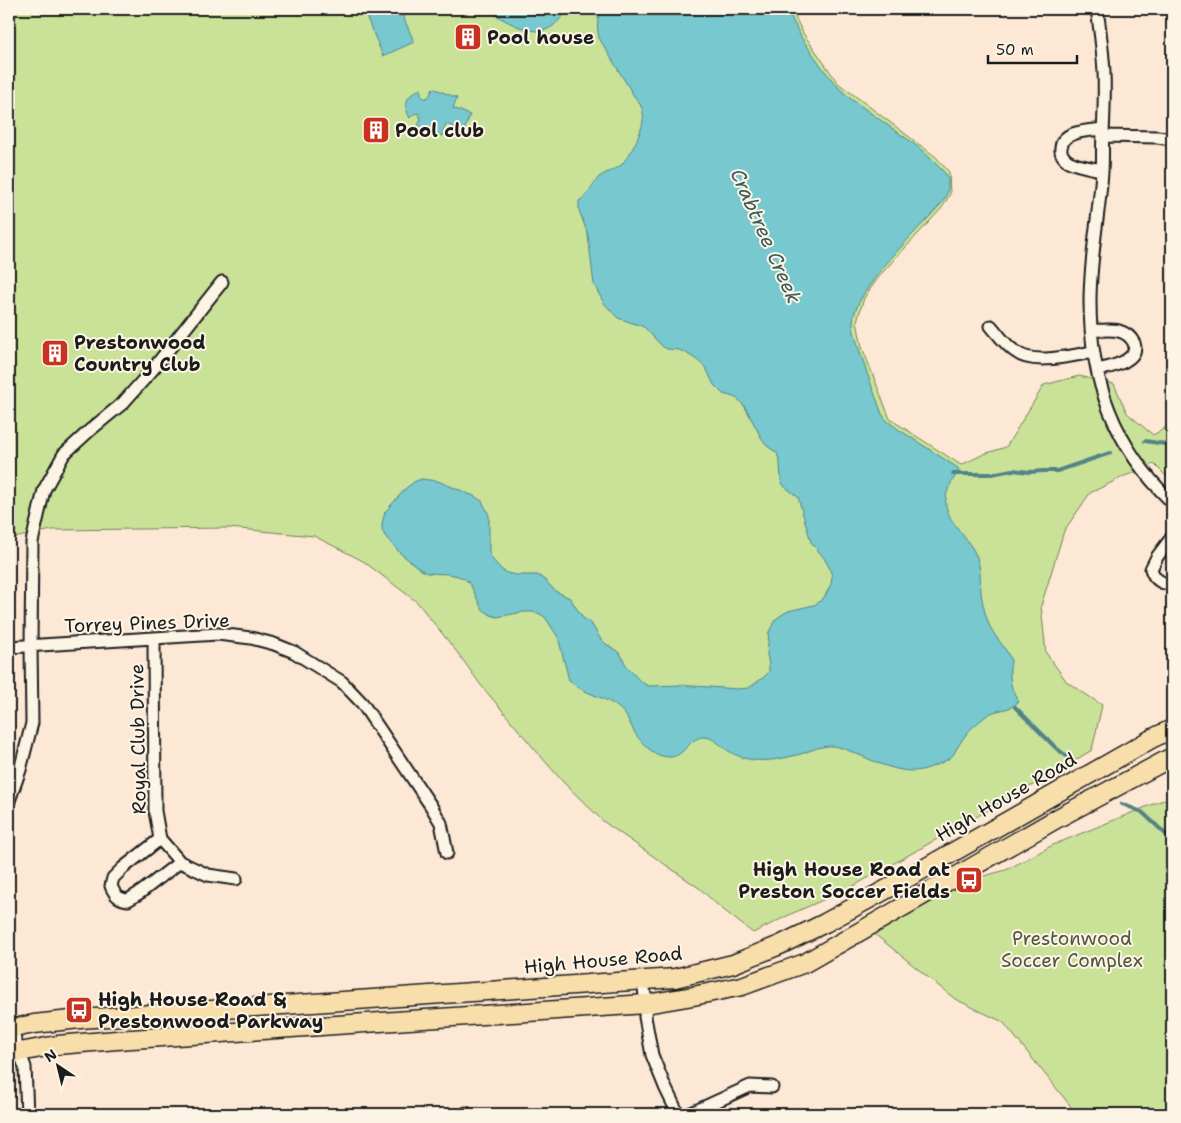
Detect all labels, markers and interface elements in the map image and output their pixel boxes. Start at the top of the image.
building icon: Pool house [453,22,483,52]
place label: Pool house [487,25,594,50]
scale bar [988,32,1077,64]
text: 50 m [996,40,1034,60]
building icon: Pool club [361,115,391,145]
place label: Pool club [395,118,484,143]
water label: Crabtree Creek [725,164,808,308]
place label: Prestonwood Country Club [74,330,206,377]
building icon: Prestonwood Country Club [40,338,70,368]
street label: Torrey Pines Drive [64,608,230,638]
street label: Royal Club Drive [124,663,152,815]
street label: High House Road [931,746,1081,848]
place label: High House Road at Preston Soccer Fields [738,857,950,904]
bus stop icon: High House Road at Preston Soccer Fields [954,865,984,895]
park label: Prestonwood Soccer Complex [1001,926,1143,973]
street label: High House Road [523,941,683,979]
place label: High House Road & Prestonwood Parkway [98,987,323,1034]
bus stop icon: High House Road & Prestonwood Parkway [64,995,94,1025]
north arrow [32,1040,82,1090]
text: N [41,1045,60,1066]

